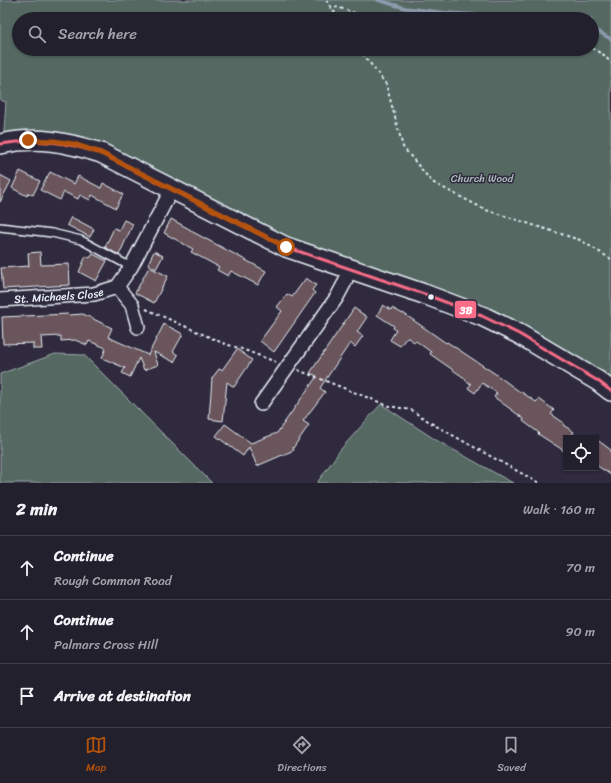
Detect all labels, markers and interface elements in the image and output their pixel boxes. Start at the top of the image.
search box [12,12,599,56]
text: Search here [58,21,137,47]
icon: search [26,23,48,45]
route end [19,131,37,149]
park label: Church Wood [451,169,514,188]
route start [277,238,295,256]
street label: St. Michaels Close [13,282,107,309]
unlabelled marker [426,292,436,302]
line badge: 3B [454,300,477,319]
text: 3B [459,301,473,320]
map controls [563,435,599,471]
button: locate [563,435,599,471]
text: 2 min [16,494,57,524]
text: Walk · 160 m [523,498,595,521]
text: Continue [54,543,114,569]
text: 70 m [566,556,595,579]
icon: ahead [16,557,38,579]
text: Rough Common Road [54,569,172,592]
text: Continue [54,607,114,633]
text: 90 m [565,620,595,643]
icon: ahead [16,621,38,643]
text: Palmars Cross Hill [54,633,158,656]
text: Arrive at destination [54,683,191,709]
icon: arrive [16,685,38,707]
tab: Map [85,734,107,777]
tab: Directions [277,734,327,777]
tab: Saved [497,734,526,777]

